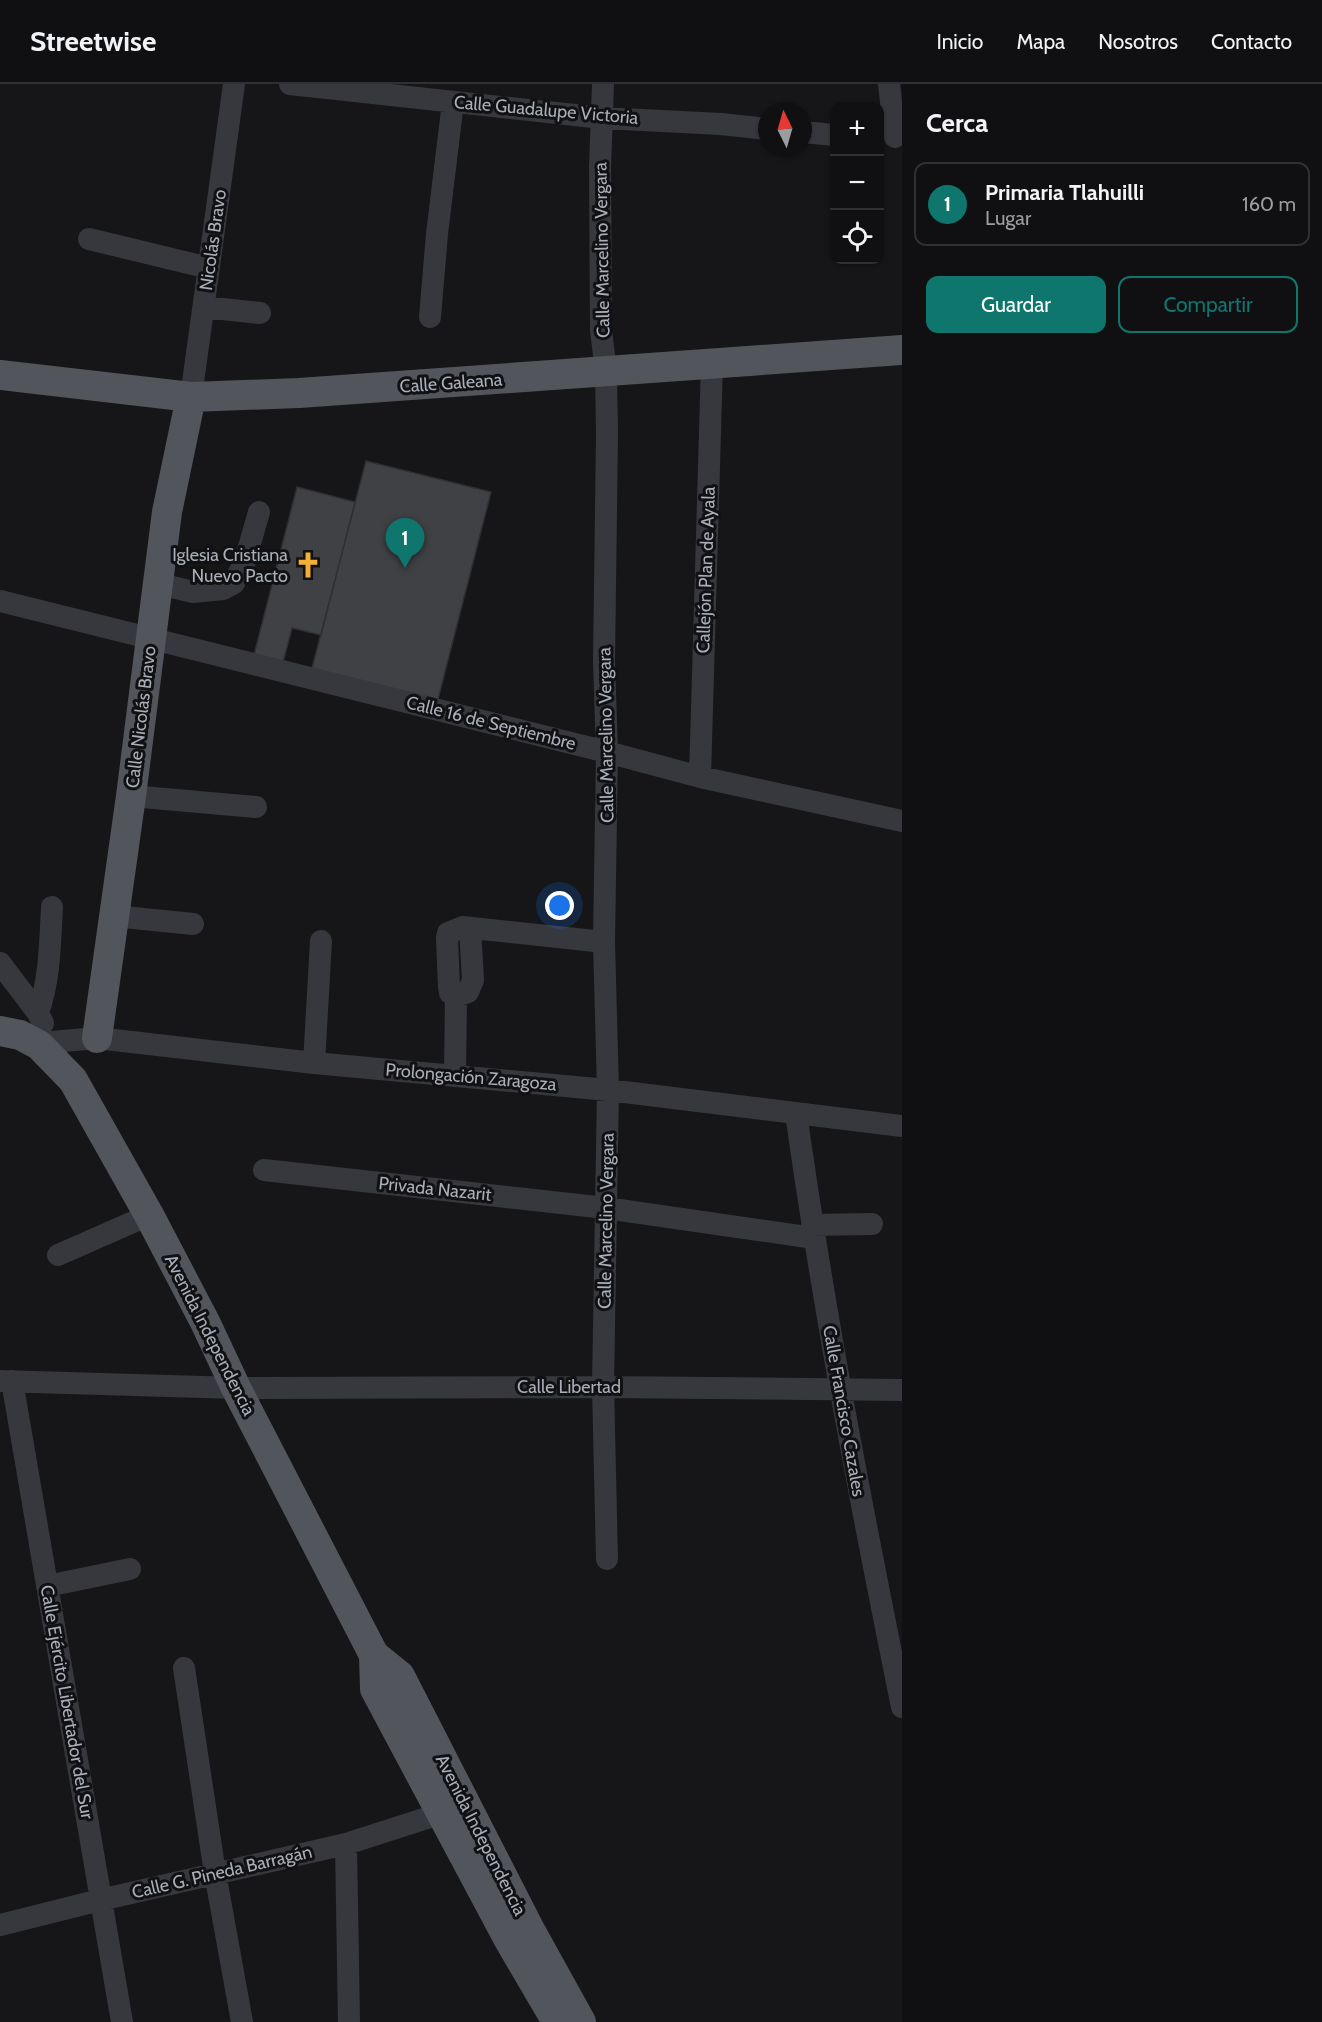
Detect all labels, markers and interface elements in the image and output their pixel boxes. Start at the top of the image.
text: Streetwise [30,24,156,58]
text: Inicio [936,29,983,54]
text: Mapa [1016,29,1065,54]
text: Nosotros [1098,29,1178,54]
text: Contacto [1211,29,1292,54]
street label: Calle Guadalupe Victoria [453,91,639,129]
north arrow [758,102,812,156]
map controls [830,102,884,264]
button: + [830,102,884,156]
text: Cerca [926,107,988,139]
button: − [830,156,884,210]
street label: Calle Marcelino Vergara [589,162,615,338]
text: Primaria Tlahuilli [985,179,1144,206]
street label: Nicolás Bravo [195,188,231,292]
text: 1 [944,192,951,216]
text: 160 m [1242,192,1296,216]
text: Lugar [985,206,1031,230]
button: locate [830,210,884,264]
button: Guardar [926,276,1106,333]
button: Compartir [1118,276,1298,333]
street label: Calle Galeana [399,368,503,398]
street label: Callejón Plan de Ayala [692,486,720,654]
pin: 1 [386,518,424,568]
place label: Iglesia Cristiana Nuevo Pacto [172,544,288,587]
church icon: Iglesia Cristiana Nuevo Pacto [293,550,323,580]
street label: Calle Nicolás Bravo [121,645,161,789]
street label: Calle Marcelino Vergara [593,647,619,823]
street label: Calle 16 de Septiembre [404,691,578,755]
your location [545,891,574,920]
street label: Prolongación Zaragoza [385,1059,558,1095]
street label: Calle Marcelino Vergara [593,1133,619,1309]
street label: Privada Nazarit [377,1172,493,1206]
street label: Avenida Independencia [160,1251,260,1420]
street label: Calle Francisco Cazales [818,1324,870,1498]
street label: Calle Libertad [517,1376,621,1398]
street label: Calle Ejército Libertador del Sur [36,1583,98,1821]
street label: Avenida Independencia [431,1751,531,1920]
street label: Calle G. Pineda Barragán [130,1841,314,1903]

